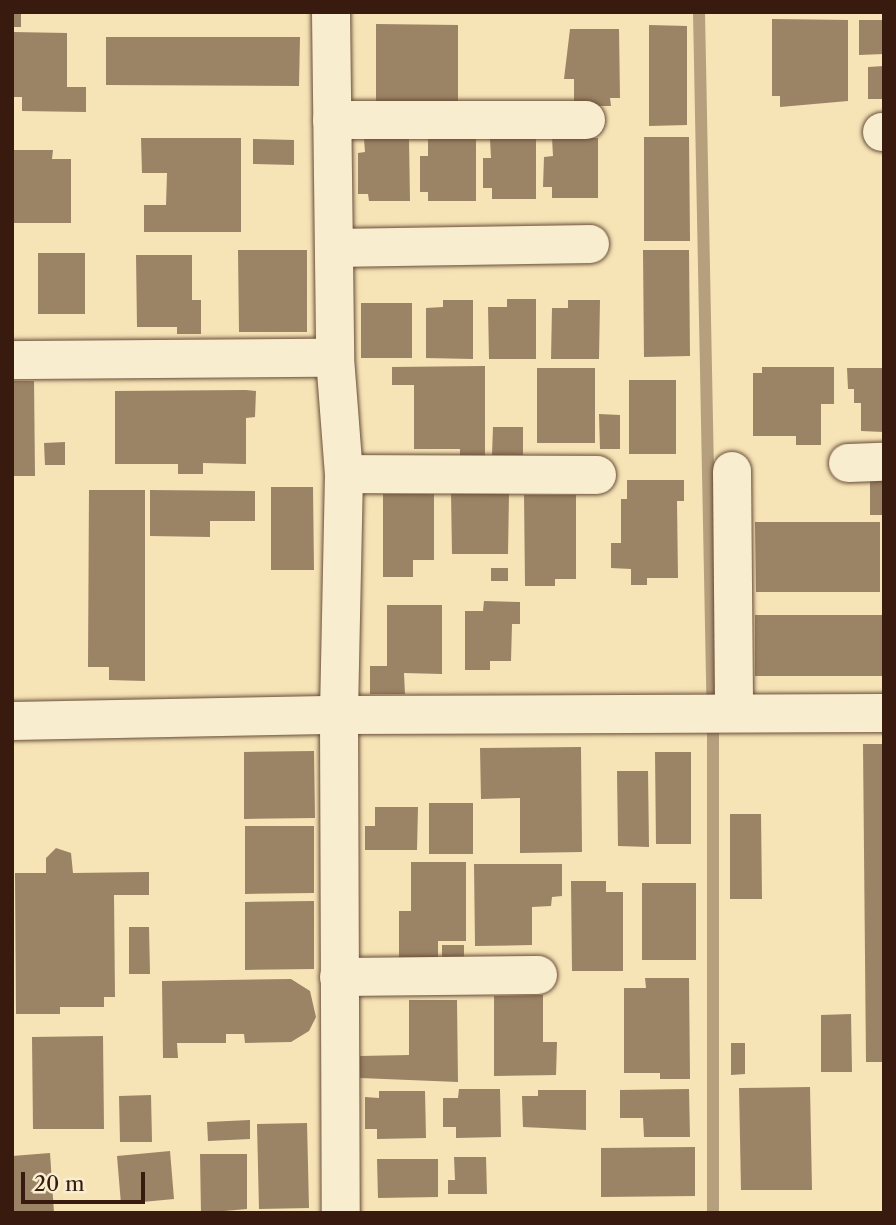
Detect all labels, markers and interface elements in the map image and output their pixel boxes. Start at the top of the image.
scale bar [24,1158,149,1202]
text: 20 m [34,1171,85,1196]

